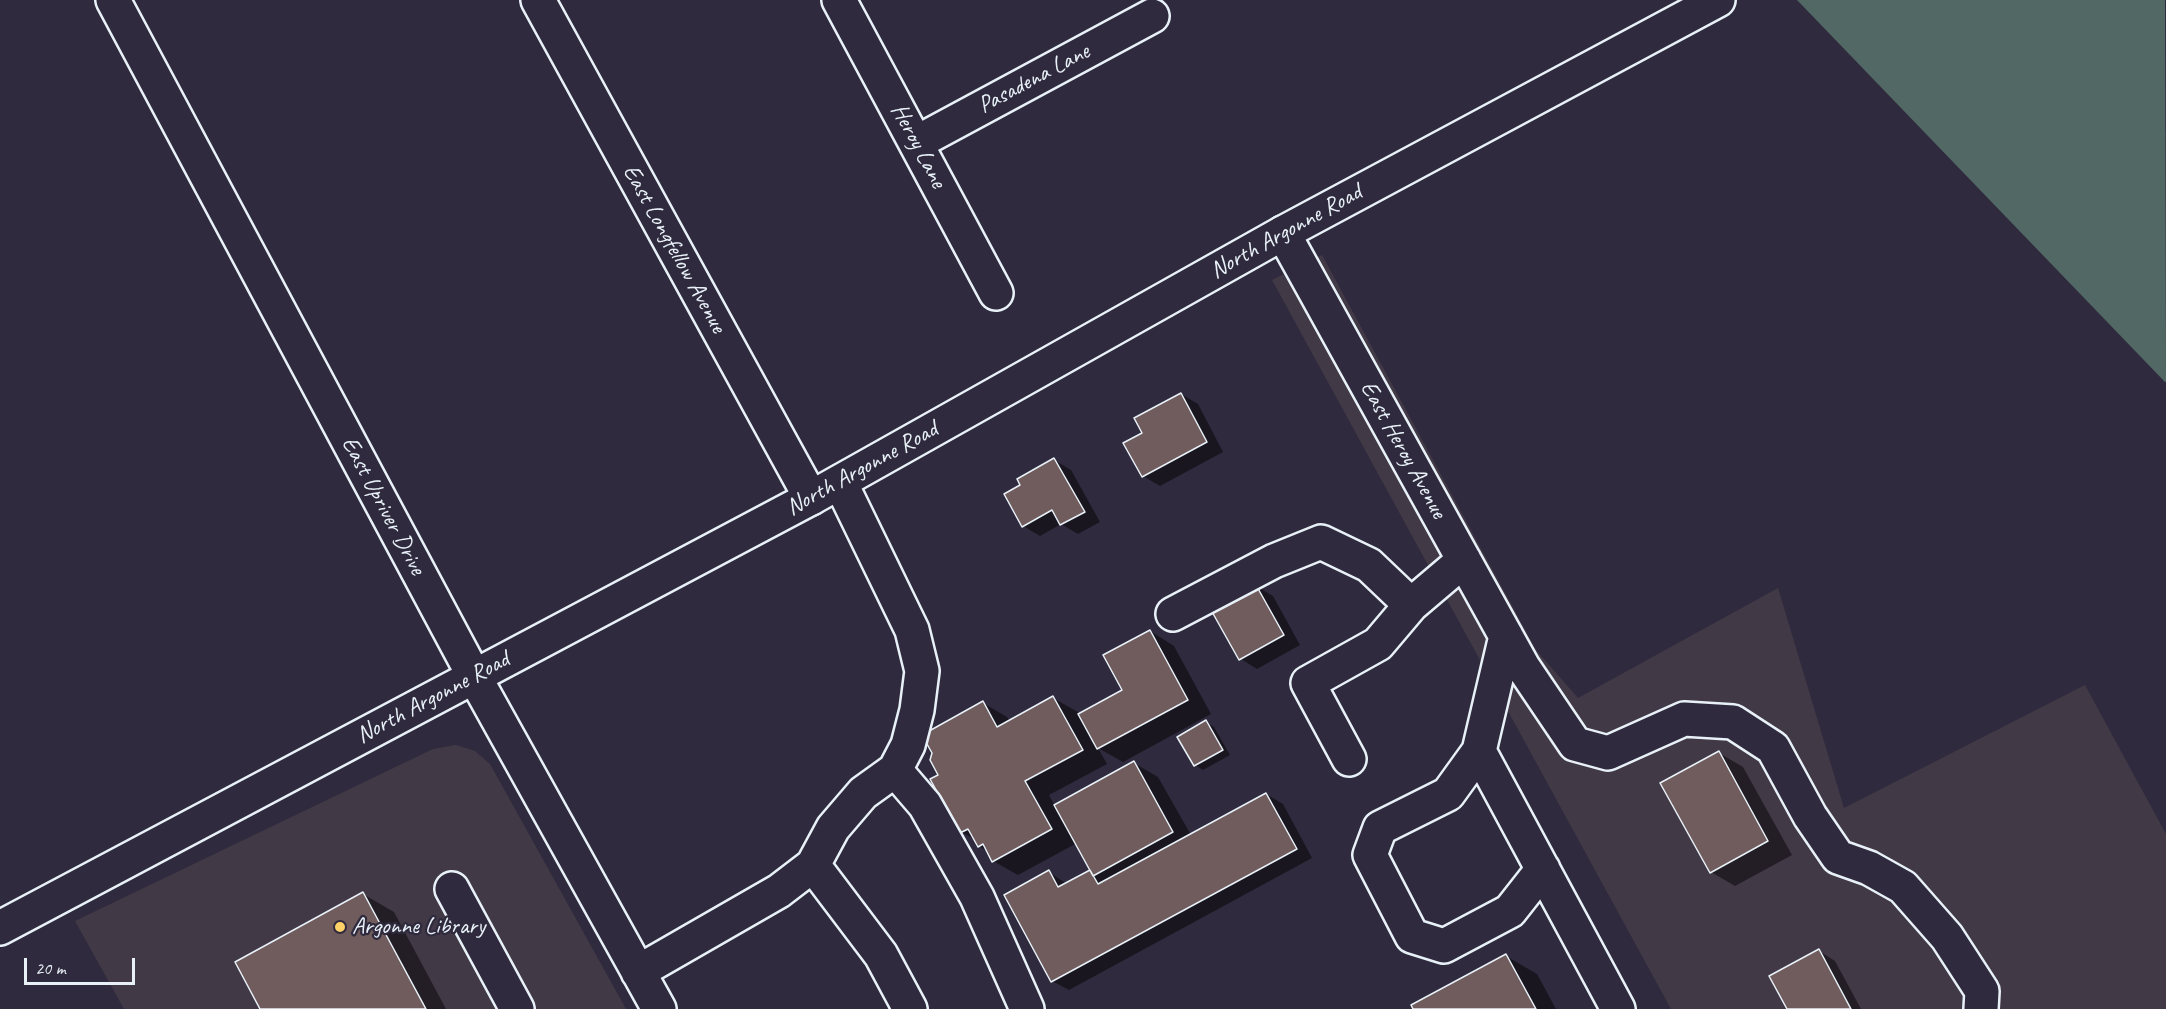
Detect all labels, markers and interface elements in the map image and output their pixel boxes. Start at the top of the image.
street label: Pasadena Lane [973,38,1095,120]
street label: Heroy Lane [884,99,952,193]
street label: East Longfellow Avenue [616,160,732,338]
street label: North Argonne Road [1205,178,1367,286]
street label: East Heroy Avenue [1353,376,1453,524]
street label: North Argonne Road [781,415,943,523]
street label: East Upriver Drive [335,432,431,580]
street label: North Argonne Road [352,646,514,750]
place label: Argonne Library [352,913,485,941]
marker: Argonne Library [333,920,347,934]
scale bar [27,946,138,984]
text: 20 m [35,957,66,979]

